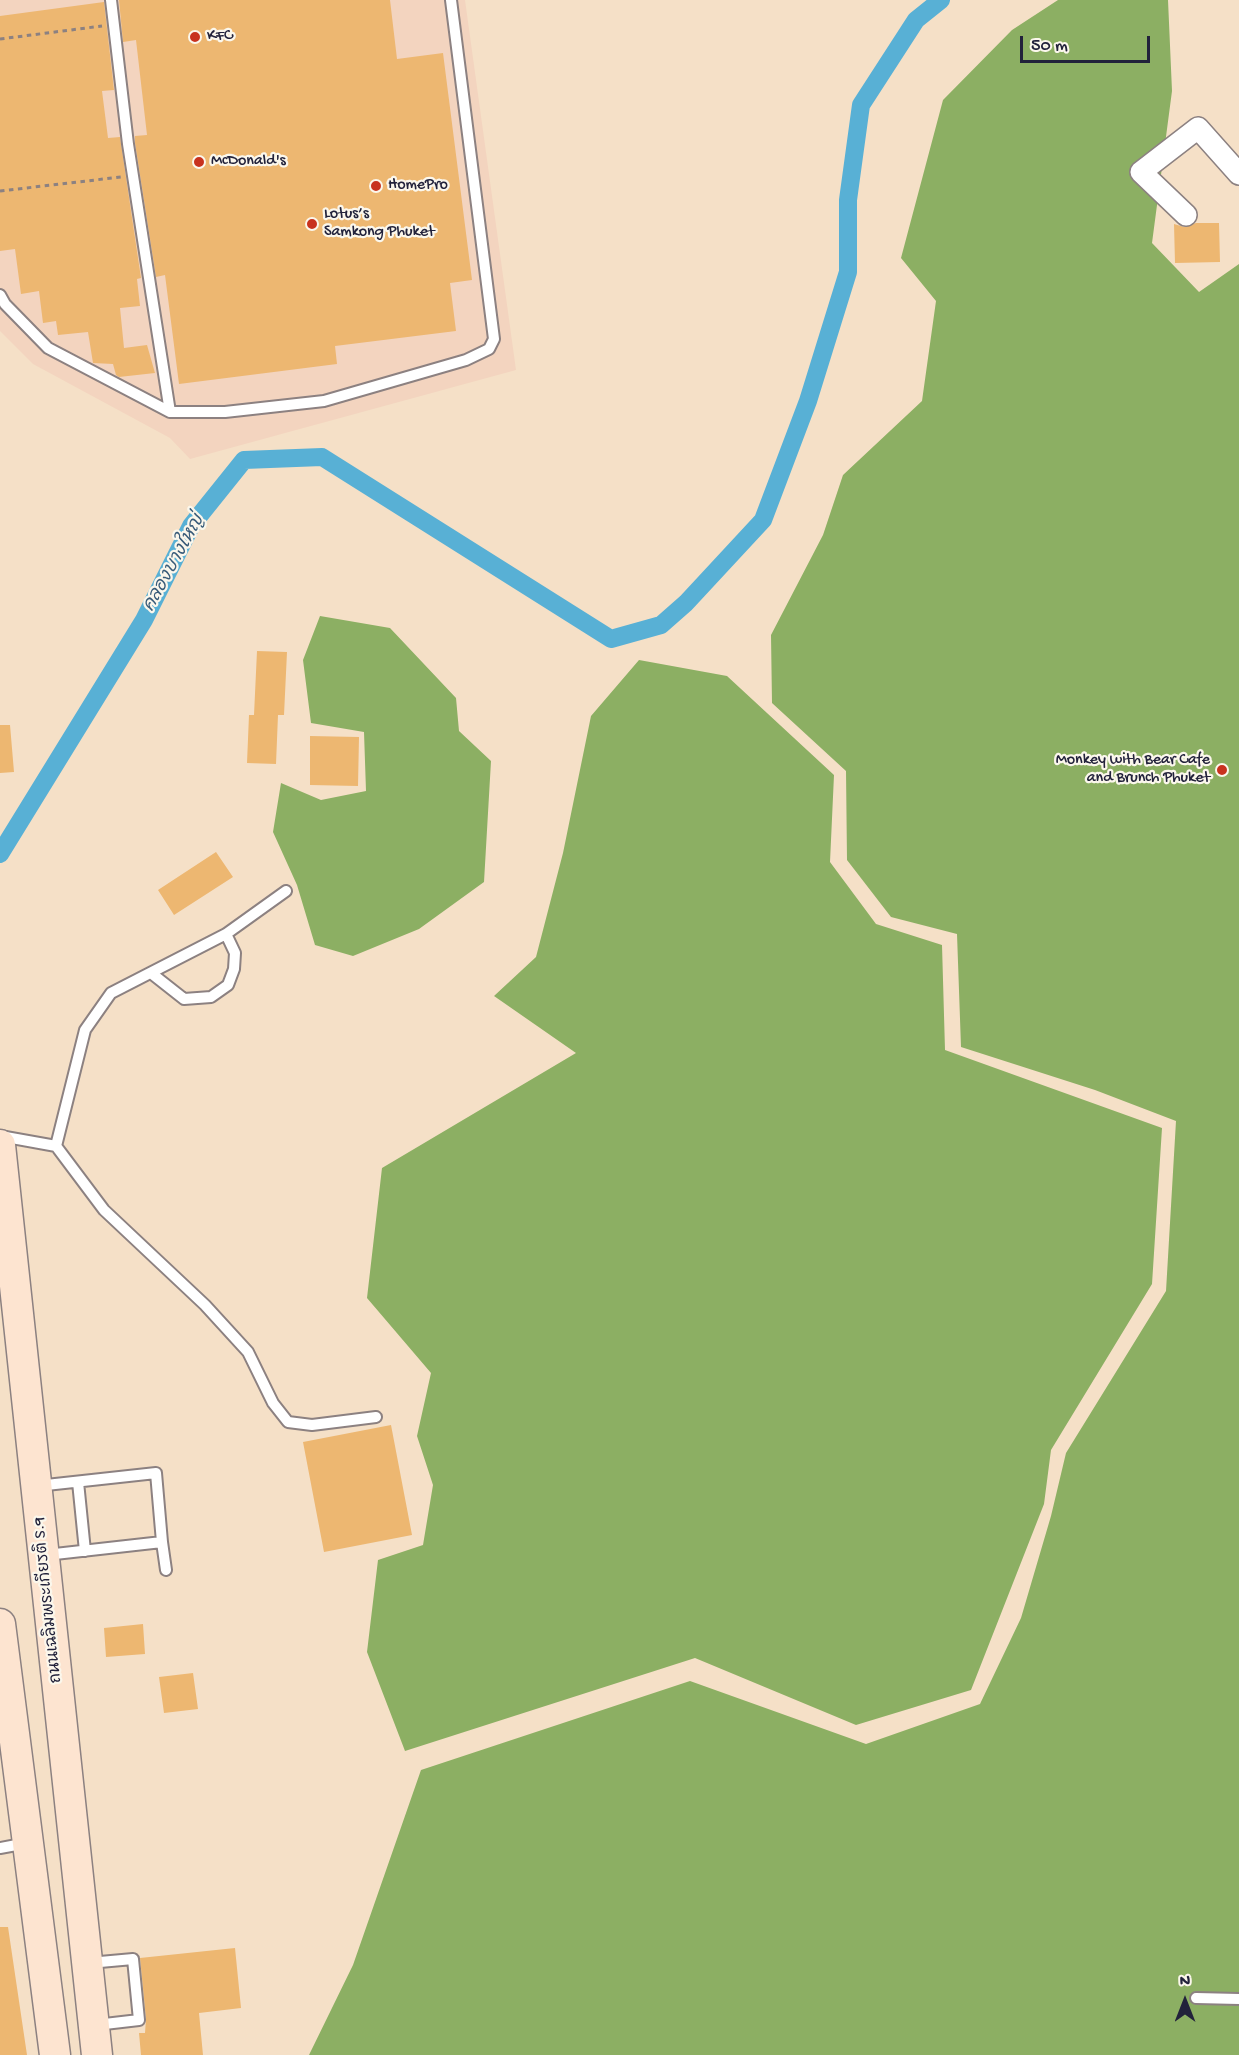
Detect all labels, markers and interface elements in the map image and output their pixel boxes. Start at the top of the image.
scale bar [1023,24,1154,62]
place label: KFC [207,27,233,47]
marker: KFC [188,30,202,44]
text: 50 m [1031,36,1068,57]
place label: McDonald's [211,152,286,172]
marker: McDonald's [192,155,206,169]
place label: HomePro [388,176,448,196]
marker: HomePro [369,179,383,193]
place label: Lotus’s Samkong Phuket [324,205,434,243]
marker: Lotus’s Samkong Phuket [305,217,319,231]
water label: คลองบางใหญ่ [140,512,210,616]
place label: Monkey with Bear Cafe and Brunch Phuket [1056,751,1210,789]
marker: Monkey with Bear Cafe and Brunch Phuket [1215,763,1229,777]
street label: ถนนเฉลิมพระเกียรติ ร.9 [31,1516,67,1684]
north arrow [1155,1971,1215,2031]
text: N [1180,1973,1190,1992]

